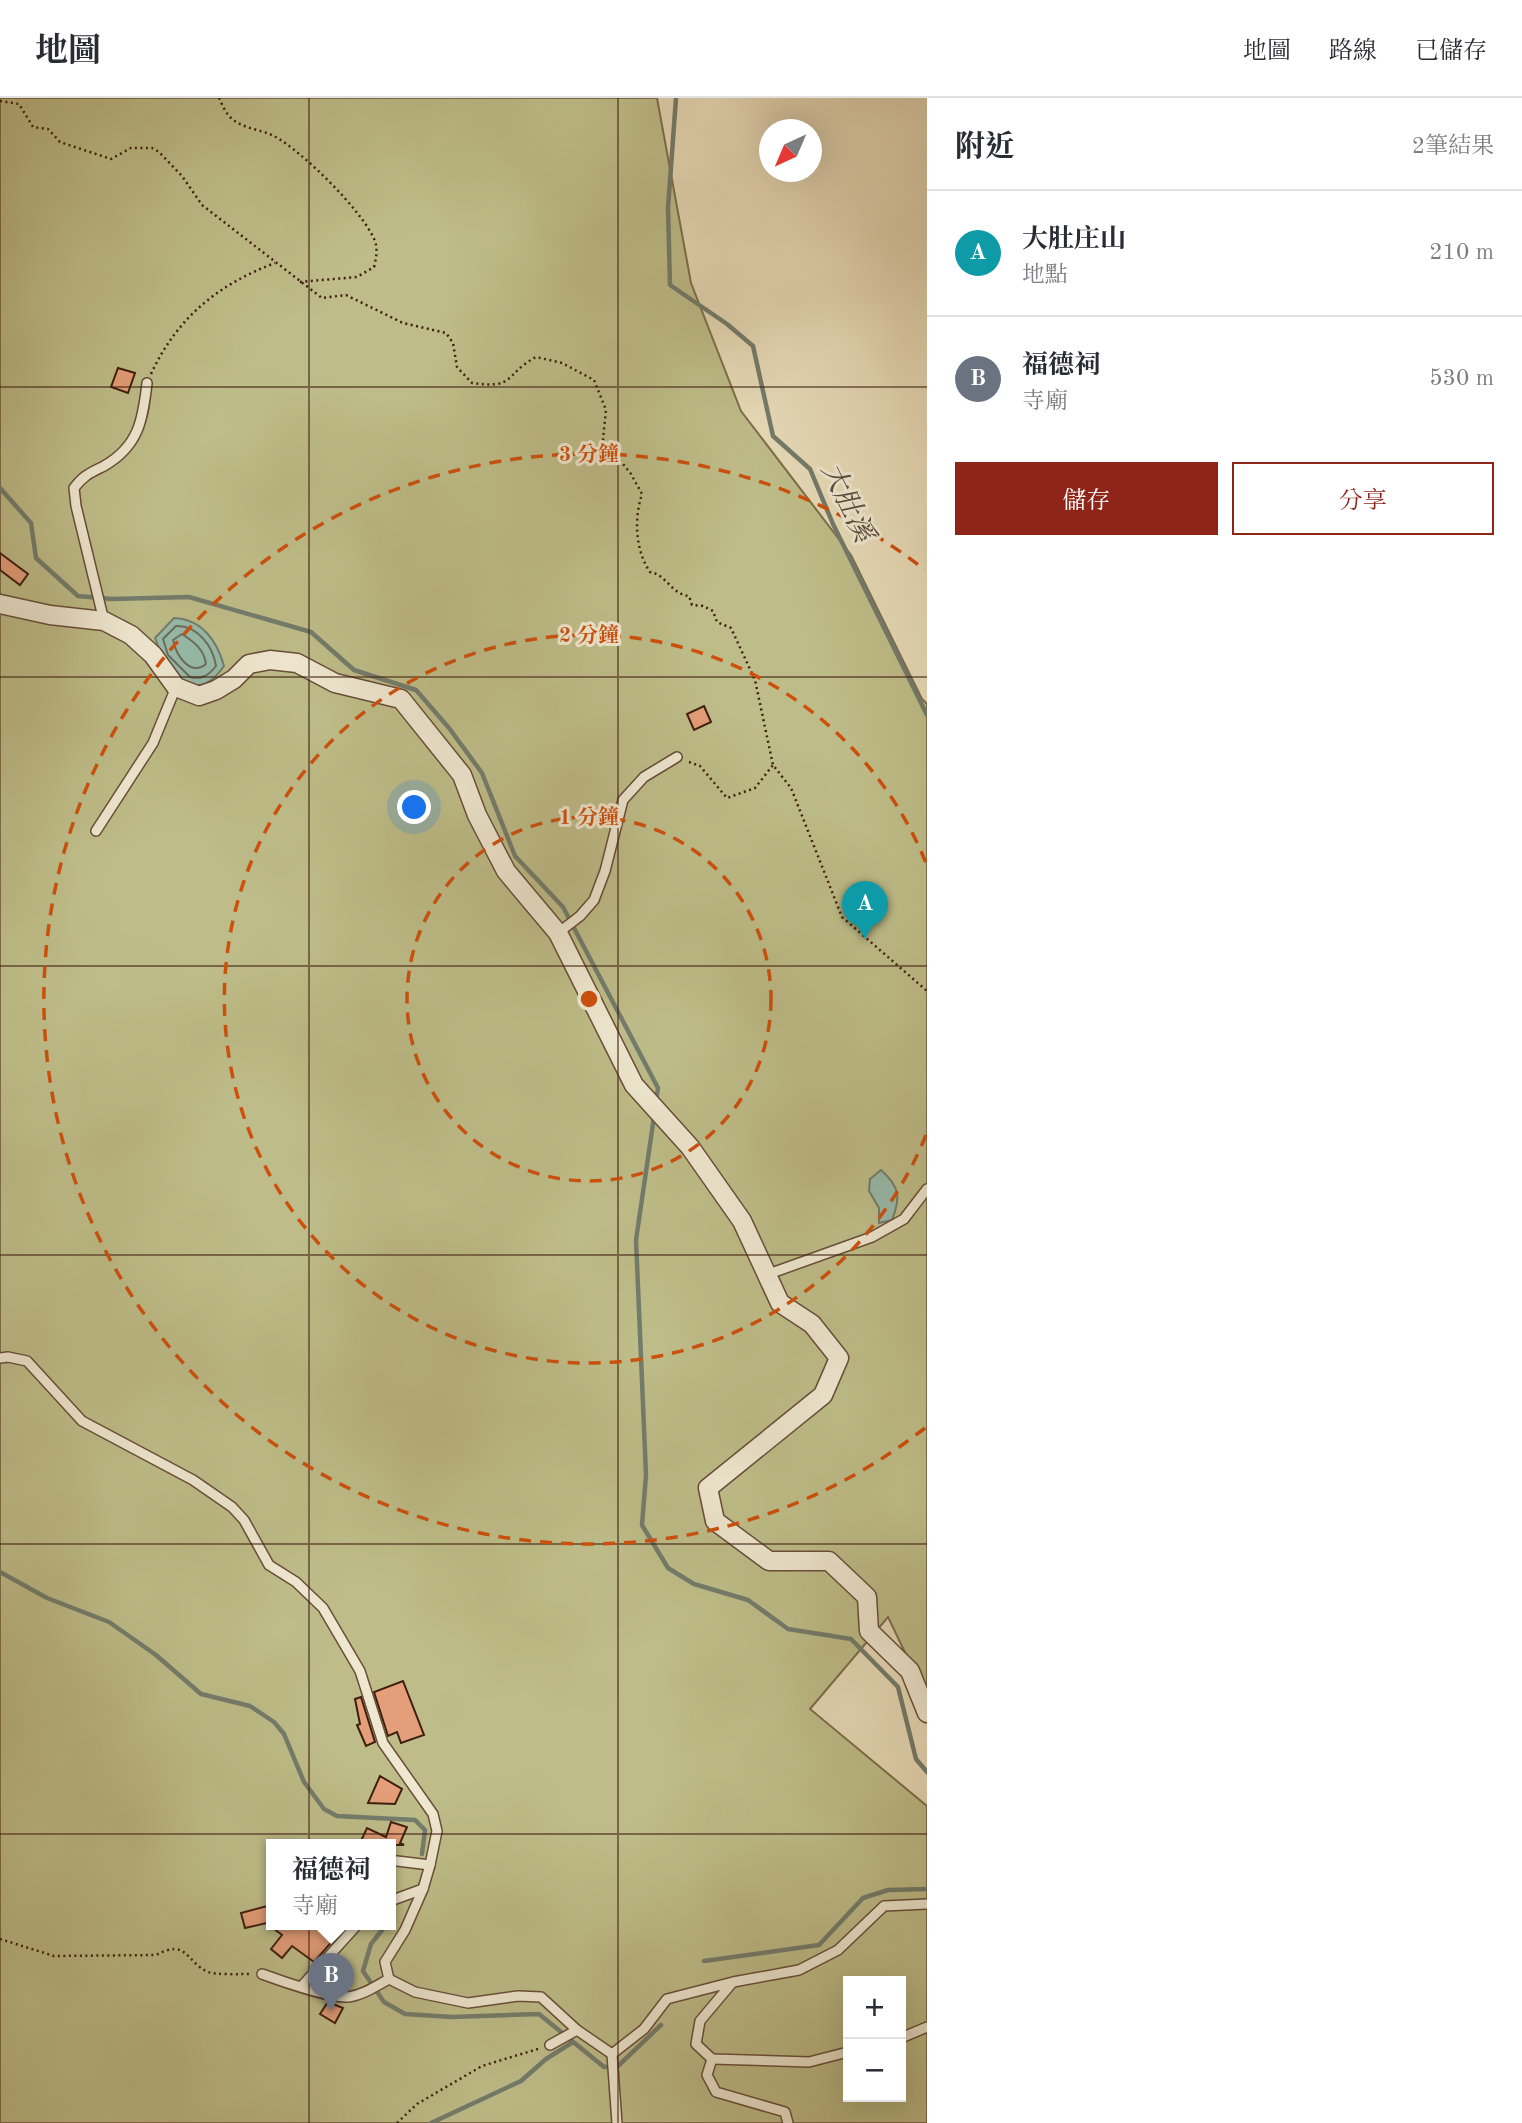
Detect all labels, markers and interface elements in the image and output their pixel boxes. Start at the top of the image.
text: 地圖 [35,36,101,69]
text: 地圖 [1243,40,1291,64]
text: 路線 [1329,40,1377,64]
text: 已儲存 [1415,40,1487,64]
north arrow [759,119,822,182]
text: 附近 [955,133,1015,163]
text: 2筆結果 [1412,135,1494,158]
text: 大肚庄山 [1022,227,1126,253]
text: A [969,241,987,264]
text: 210 m [1429,241,1494,264]
text: 地點 [1022,264,1068,287]
text: 福德祠 [1022,353,1100,379]
text: B [970,367,986,390]
text: 530 m [1429,367,1494,390]
text: 寺廟 [1022,390,1068,413]
text: 3 分鐘 [559,442,619,466]
water label: 大肚溪 [815,458,881,550]
button: 儲存 [955,462,1218,535]
button: 分享 [1232,462,1494,535]
text: 2 分鐘 [559,623,619,647]
your location [397,790,431,824]
text: 1 分鐘 [559,805,619,829]
pin: A [842,881,888,939]
centre of rings [577,987,601,1011]
popup [266,1839,396,1930]
text: 福德祠 [292,1858,370,1884]
text: 寺廟 [292,1895,338,1918]
pin: B [308,1953,354,2011]
map controls [843,1976,906,2102]
button: + [843,1976,906,2039]
button: − [843,2039,906,2102]

